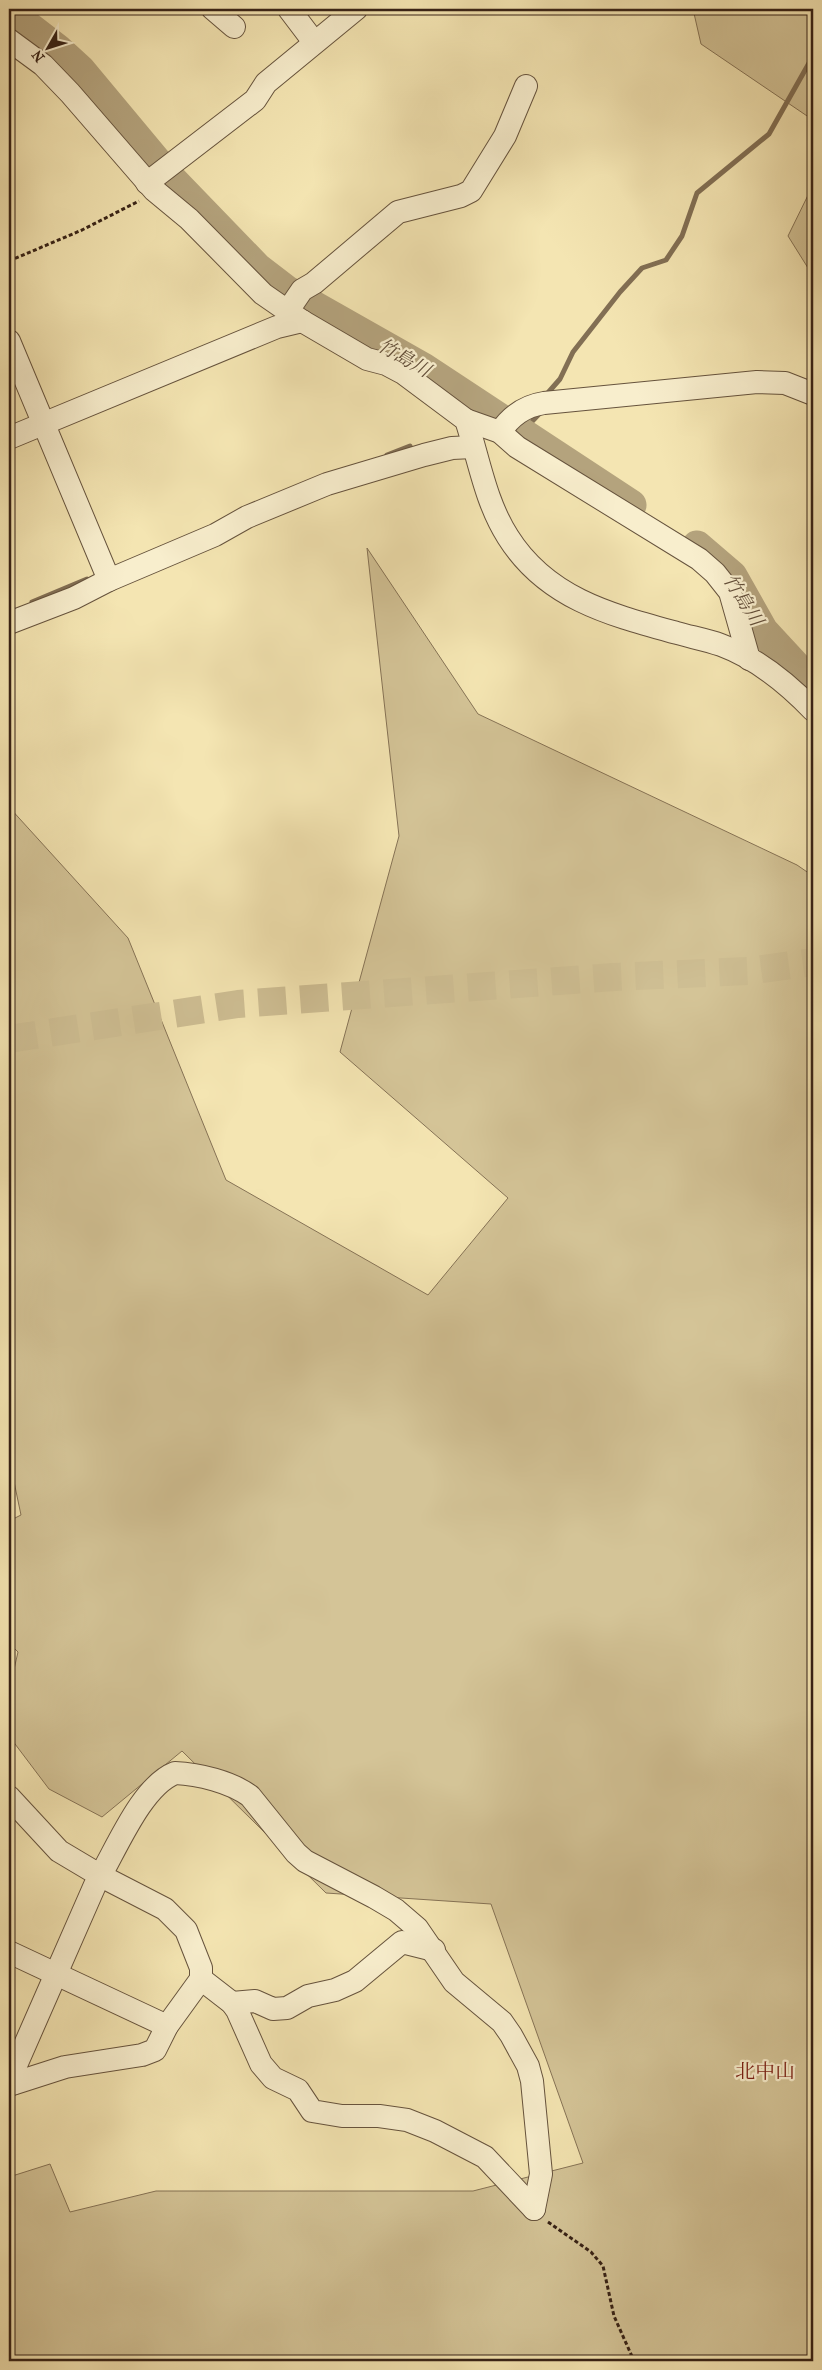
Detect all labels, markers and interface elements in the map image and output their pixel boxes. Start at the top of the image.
north arrow [22,22,72,72]
text: N [28,46,48,65]
water label: 竹島川 [374,334,436,383]
water label: 竹島川 [719,570,768,632]
district label: 北中山 [735,2060,795,2083]

